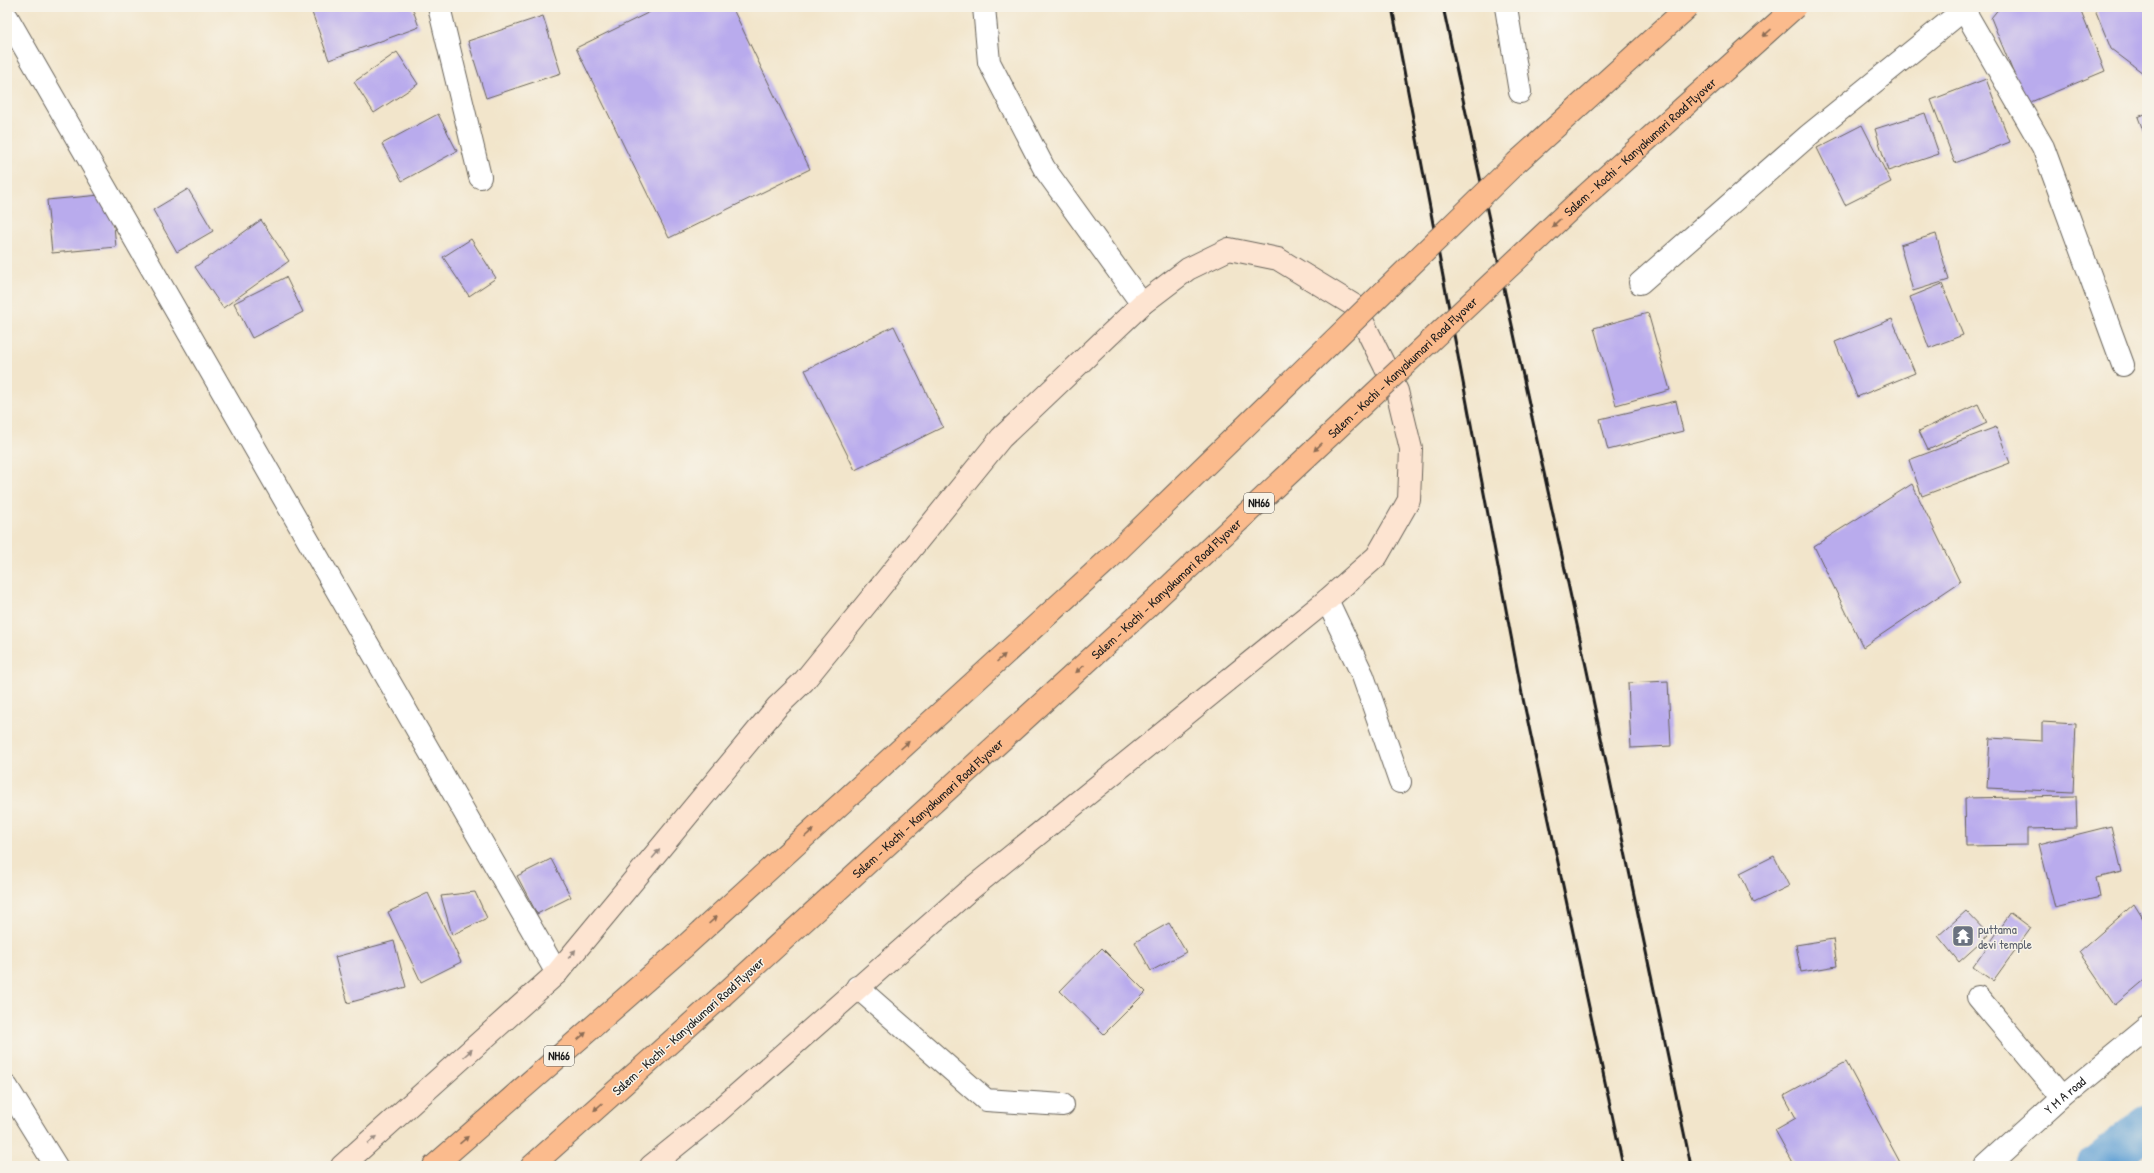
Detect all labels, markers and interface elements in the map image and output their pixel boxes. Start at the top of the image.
one-way arrow [1761,29,1772,38]
street label: Salem - Kochi - Kanyakumari Road Flyover [1560,73,1720,220]
one-way arrow [1551,218,1560,227]
street label: Salem - Kochi - Kanyakumari Road Flyover [1324,292,1481,442]
one-way arrow [1313,442,1323,452]
road number: NH66 [1244,493,1274,513]
street label: Salem - Kochi - Kanyakumari Road Flyover [1087,514,1245,663]
one-way arrow [996,653,1006,662]
one-way arrow [1075,664,1085,674]
street label: Salem - Kochi - Kanyakumari Road Flyover [848,734,1007,882]
one-way arrow [900,740,910,750]
one-way arrow [804,828,814,837]
one-way arrow [651,849,660,860]
one-way arrow [708,916,718,925]
place label: puttama devi temple [1978,920,2032,953]
temple icon: puttama devi temple [1950,923,1976,949]
one-way arrow [568,949,577,960]
street label: Salem - Kochi - Kanyakumari Road Flyover [608,953,768,1099]
one-way arrow [578,1032,587,1041]
road number: NH66 [544,1046,574,1066]
one-way arrow [463,1049,474,1058]
street label: Y M A road [2040,1072,2089,1118]
one-way arrow [593,1102,603,1112]
one-way arrow [366,1136,377,1145]
one-way arrow [458,1136,469,1145]

